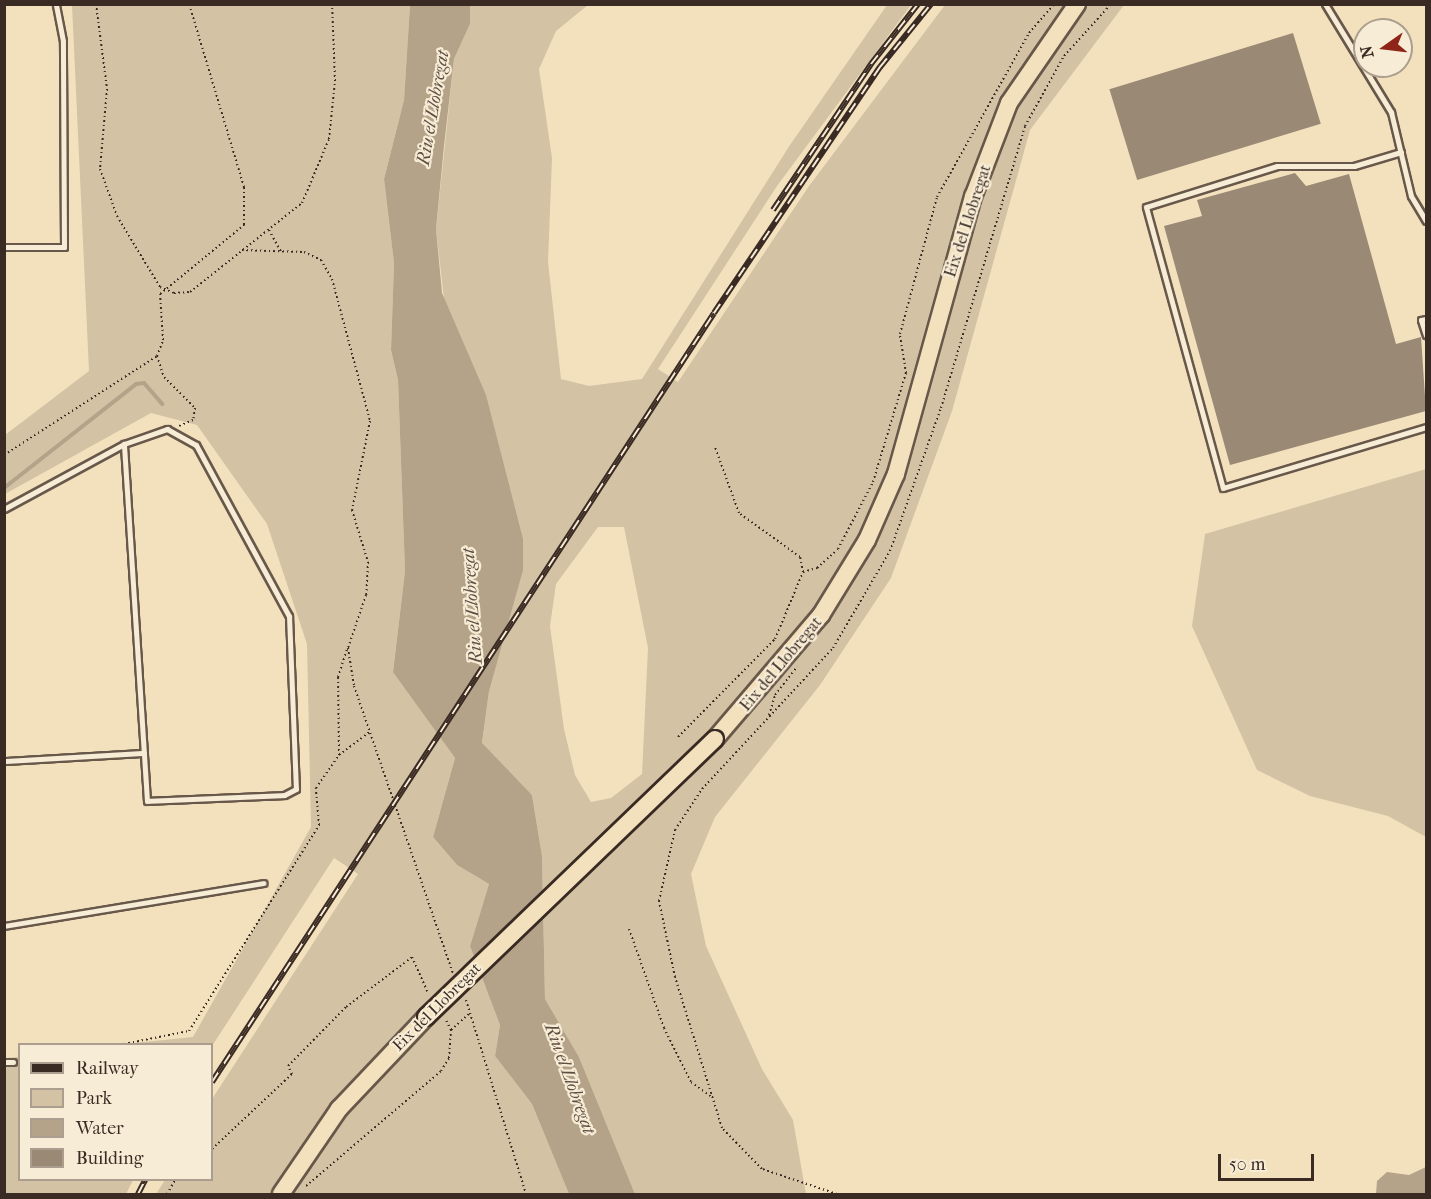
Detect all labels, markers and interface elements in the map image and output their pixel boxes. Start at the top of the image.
north arrow [1353,18,1413,78]
text: N [1356,44,1378,60]
water label: Riu el Llobregat [413,49,455,167]
street label: Eix del Llobregat [941,162,995,280]
water label: Riu el Llobregat [458,547,488,665]
street label: Eix del Llobregat [736,613,826,715]
street label: Eix del Llobregat [389,959,485,1055]
water label: Riu el Llobregat [539,1021,599,1137]
legend [18,1043,213,1181]
text: Railway [76,1058,139,1079]
text: Park [76,1088,112,1109]
text: Water [76,1118,124,1139]
scale bar [1221,1142,1317,1180]
text: Building [76,1148,143,1169]
text: 50 m [1229,1154,1265,1175]

